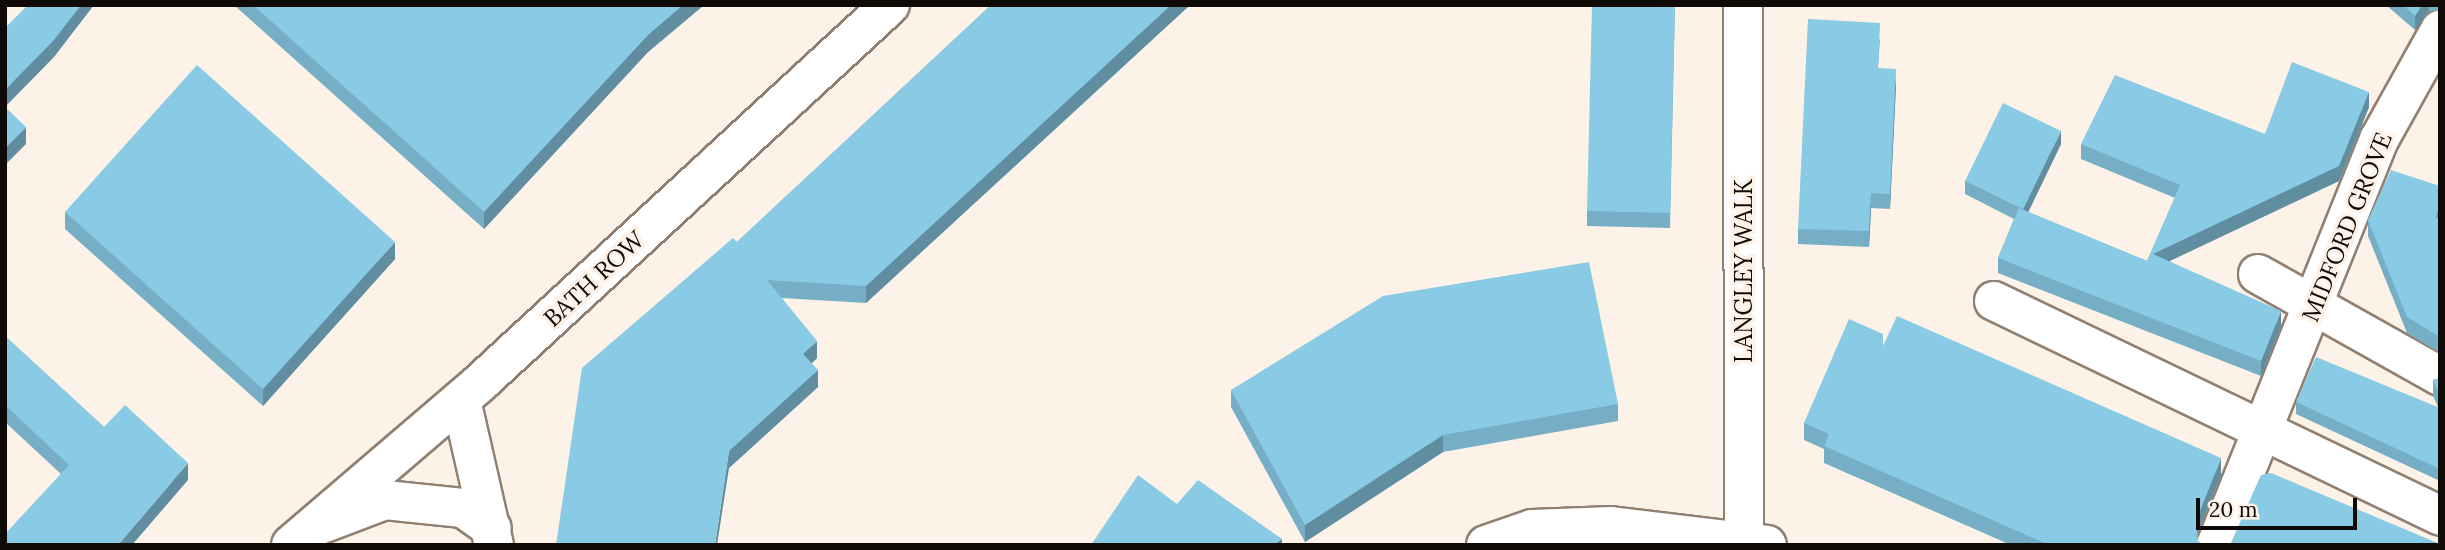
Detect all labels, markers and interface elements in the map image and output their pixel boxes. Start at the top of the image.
street label: MIDFORD GROVE [2296,128,2398,326]
street label: LANGLEY WALK [1730,179,1758,363]
street label: BATH ROW [538,225,650,333]
scale bar [2200,484,2361,528]
text: 20 m [2209,496,2258,523]

